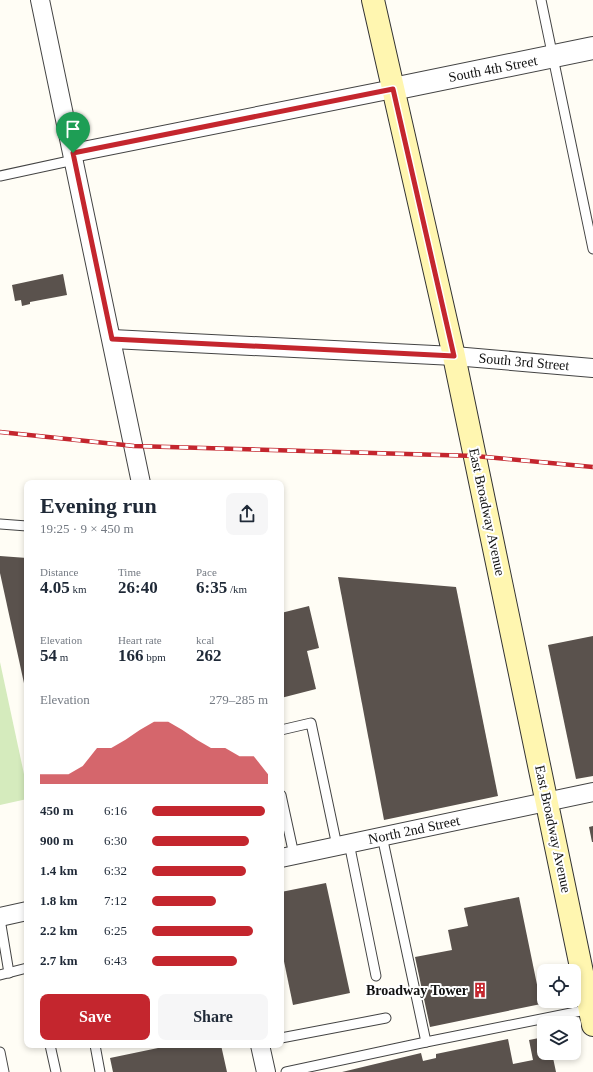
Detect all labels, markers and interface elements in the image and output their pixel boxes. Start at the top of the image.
street label: South 4th Street [447,53,539,85]
pin [56,112,90,153]
icon: arrive [62,118,84,140]
street label: South 3rd Street [478,351,570,373]
street label: East Broadway Avenue [466,447,508,577]
text: Evening run [40,493,157,518]
button: share [226,493,268,535]
text: 19:25 · 9 × 450 m [40,521,134,536]
text: Distance [40,566,78,578]
text: Time [118,566,141,578]
text: Pace [196,566,217,578]
text: 4.05 [40,578,70,597]
text: 26:40 [118,578,158,597]
text: 6:35 [196,578,227,597]
text: km [70,583,87,595]
text: /km [227,583,247,595]
text: Elevation [40,634,82,646]
text: Heart rate [118,634,162,646]
text: kcal [196,634,214,646]
text: 54 [40,646,57,665]
text: 166 [118,646,144,665]
text: 262 [196,646,222,665]
text: m [57,651,68,663]
text: bpm [144,651,166,663]
text: Elevation [40,692,90,707]
text: 279–285 m [209,692,268,707]
street label: East Broadway Avenue [532,764,574,894]
text: 450 m [40,803,74,818]
text: 6:16 [104,803,127,818]
street label: North 2nd Street [367,813,461,847]
text: 900 m [40,833,74,848]
text: 6:30 [104,833,127,848]
text: 1.4 km [40,863,78,878]
text: 6:32 [104,863,127,878]
text: 1.8 km [40,893,78,908]
text: 7:12 [104,893,127,908]
text: 2.2 km [40,923,78,938]
text: 6:25 [104,923,127,938]
text: 2.7 km [40,953,78,968]
text: 6:43 [104,953,127,968]
map controls [537,964,581,1060]
button: locate [537,964,581,1008]
building icon: Broadway Tower [471,981,489,999]
place label: Broadway Tower [366,983,468,998]
button: Save [40,994,150,1040]
button: Share [158,994,268,1040]
button: layers [537,1016,581,1060]

